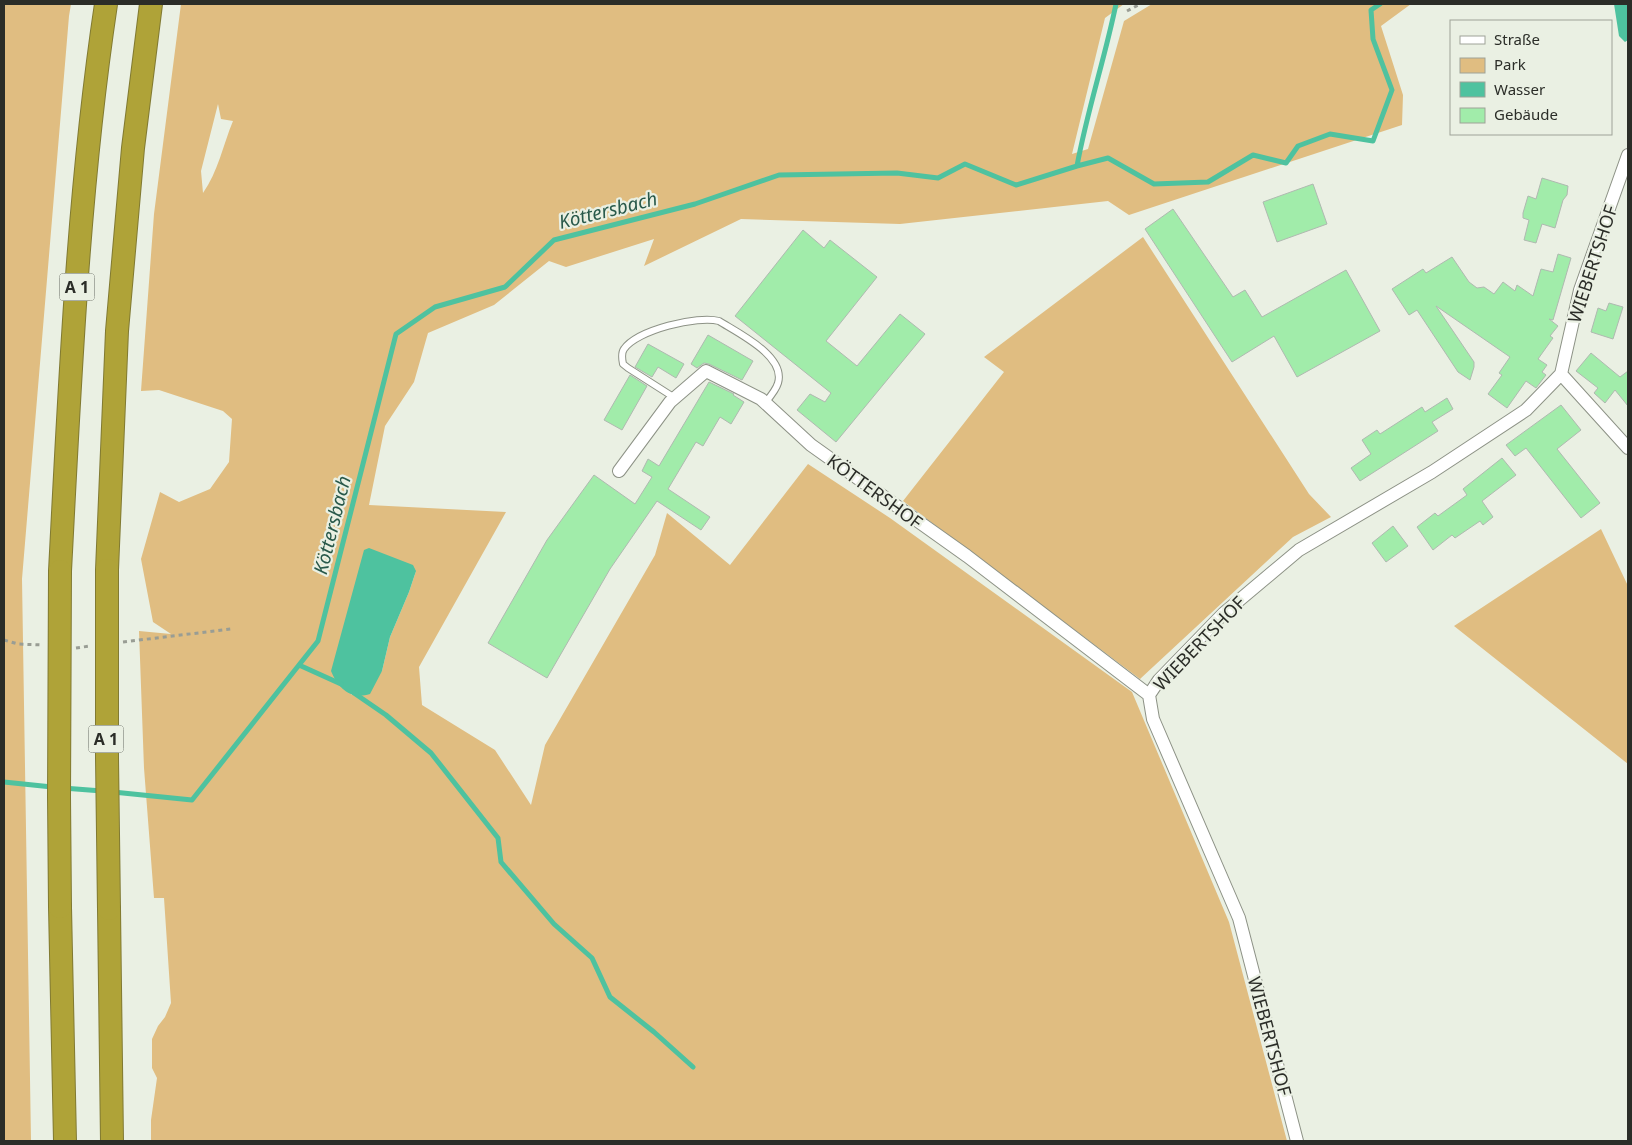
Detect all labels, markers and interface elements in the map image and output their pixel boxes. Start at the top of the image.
legend [1450,20,1612,135]
text: Straße [1494,29,1540,49]
text: Park [1494,54,1526,74]
text: Wasser [1494,79,1545,99]
text: Gebäude [1494,104,1558,124]
water label: Köttersbach [556,185,660,235]
street label: WIEBERTSHOF [1562,202,1622,326]
road number: A 1 [60,274,94,300]
street label: KÖTTERSHOF [822,448,928,534]
water label: Köttersbach [307,473,357,577]
street label: WIEBERTSHOF [1148,591,1250,695]
road number: A 1 [88,726,124,752]
street label: WIEBERTSHOF [1243,974,1297,1098]

